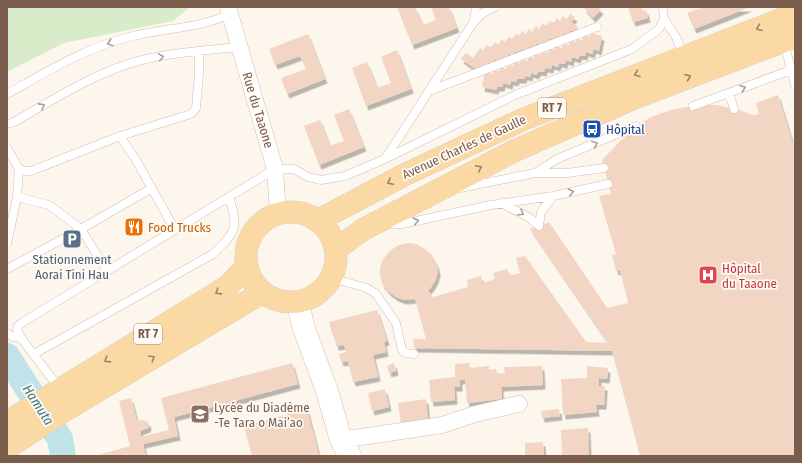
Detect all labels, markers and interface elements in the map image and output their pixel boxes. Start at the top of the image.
one-way arrow [755,23,762,31]
one-way arrow [107,38,114,46]
one-way arrow [158,53,164,61]
street label: Rue du Taaone [239,70,277,150]
one-way arrow [634,70,641,78]
one-way arrow [685,74,692,82]
one-way arrow [740,84,747,92]
road number: RT 7 [538,98,566,118]
one-way arrow [38,104,45,111]
street label: Avenue Charles de Gaulle [400,112,528,182]
bus stop icon: Hôpital [581,118,603,140]
place label: Hôpital [606,122,645,137]
one-way arrow [591,140,598,148]
one-way arrow [475,165,482,173]
one-way arrow [387,177,394,185]
one-way arrow [568,188,575,197]
one-way arrow [517,209,524,216]
restaurant icon: Food Trucks [123,216,145,238]
one-way arrow [413,217,419,225]
place label: Food Trucks [148,220,211,235]
parking icon: Stationnement Aorai Tini Hau [61,228,83,250]
place label: Stationnement Aorai Tini Hau [33,252,112,282]
place label: Hôpital du Taaone [722,261,777,291]
hospital icon: Hôpital du Taaone [697,264,719,286]
one-way arrow [215,287,222,294]
road number: RT 7 [134,324,162,344]
one-way arrow [104,355,111,362]
one-way arrow [148,356,155,363]
water label: Hamuta [19,381,57,429]
place label: Lycée du Diadème -Te Tara o Mai’ao [214,400,310,430]
school or university icon: Lycée du Diadème -Te Tara o Mai’ao [189,403,211,425]

